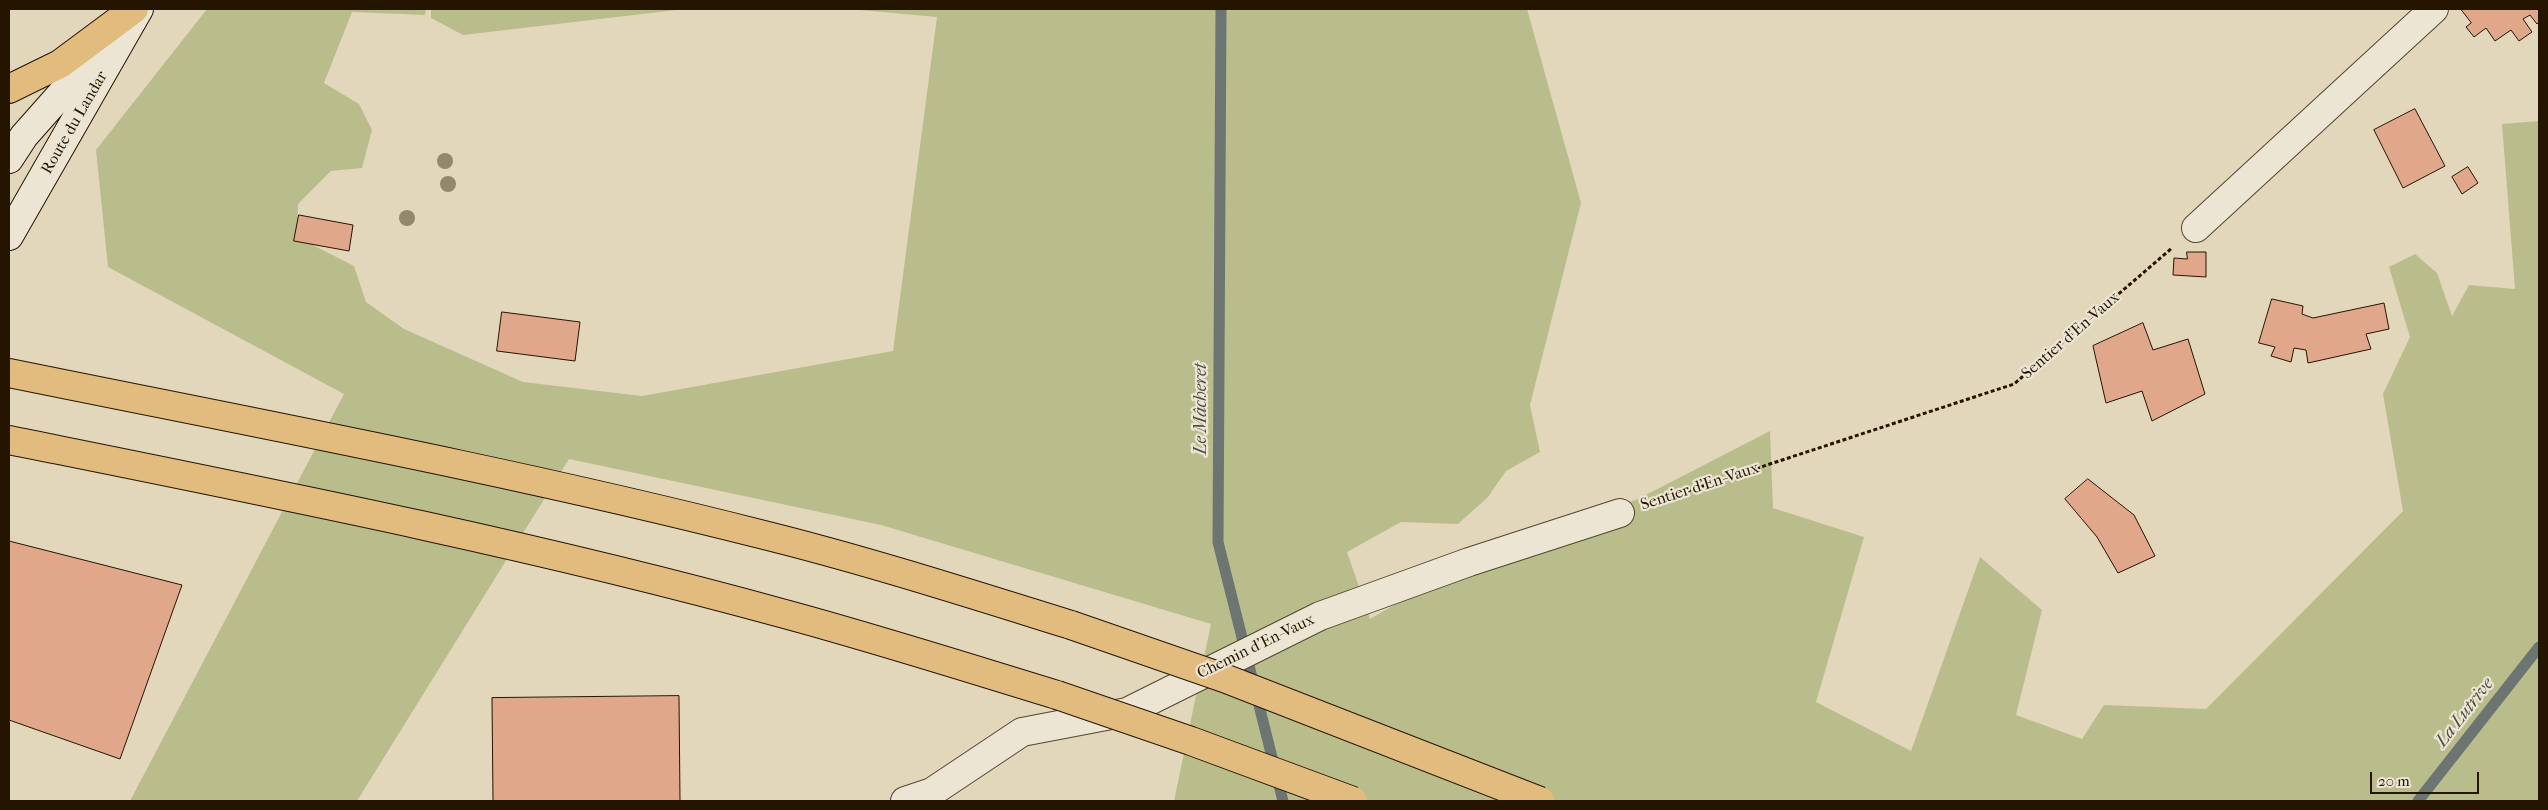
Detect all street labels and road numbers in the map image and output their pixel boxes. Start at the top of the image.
street label: Route du Landar [38,68,112,178]
street label: Sentier d'En-Vaux [2018,288,2124,384]
street label: Sentier d'En-Vaux [1638,459,1762,515]
street label: Chemin d'En-Vaux [1194,610,1318,684]

